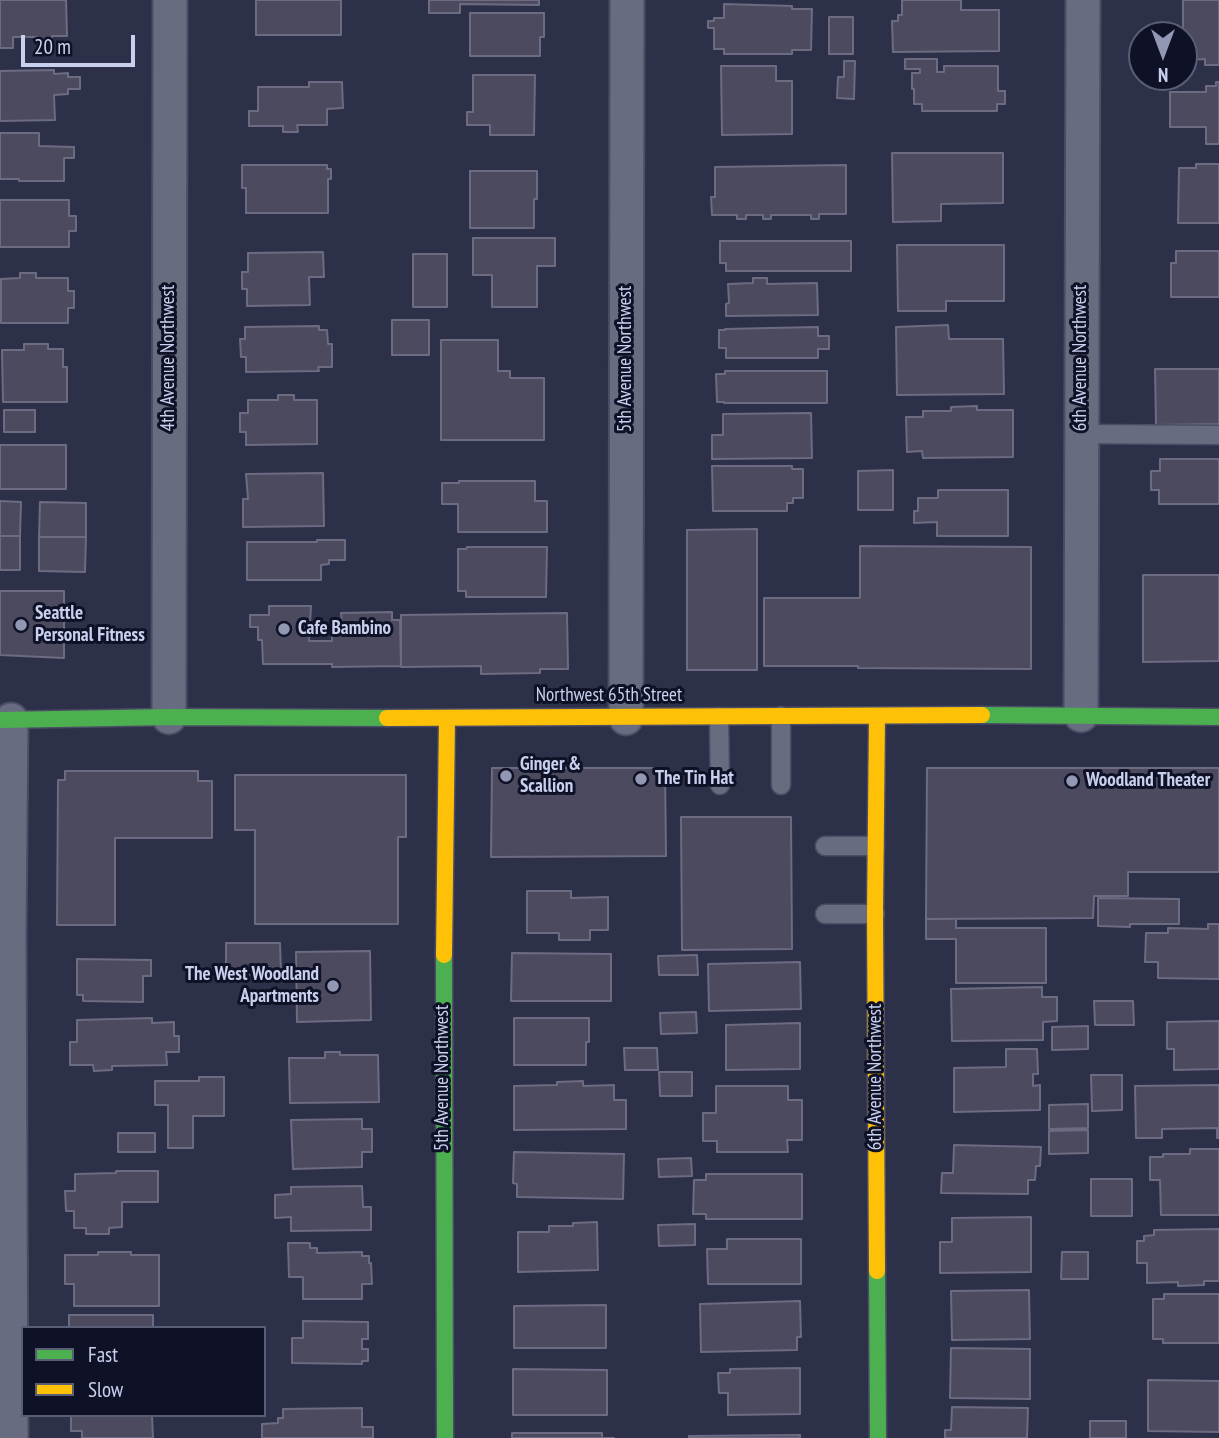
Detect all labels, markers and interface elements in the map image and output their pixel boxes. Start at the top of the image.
scale bar [24,21,138,65]
north arrow [1128,21,1198,91]
text: 20 m [34,33,71,60]
text: N [1158,63,1168,87]
street label: 4th Avenue Northwest [158,285,180,431]
street label: 6th Avenue Northwest [1070,285,1092,431]
street label: 5th Avenue Northwest [615,286,637,432]
place label: Seattle Personal Fitness [35,603,145,647]
marker: Seattle Personal Fitness [13,617,29,633]
place label: Cafe Bambino [298,618,391,640]
marker: Cafe Bambino [276,621,292,637]
street label: Northwest 65th Street [536,685,682,707]
place label: Ginger & Scallion [520,754,581,798]
marker: Ginger & Scallion [498,768,514,784]
place label: The Tin Hat [655,768,734,790]
place label: Woodland Theater [1086,770,1210,792]
marker: The Tin Hat [633,771,649,787]
marker: Woodland Theater [1064,773,1080,789]
place label: The West Woodland Apartments [185,964,319,1008]
marker: The West Woodland Apartments [325,978,341,994]
street label: 6th Avenue Northwest [865,1004,887,1150]
street label: 5th Avenue Northwest [432,1005,454,1151]
legend [21,1326,266,1417]
text: Fast [88,1341,118,1368]
text: Slow [88,1376,123,1403]

